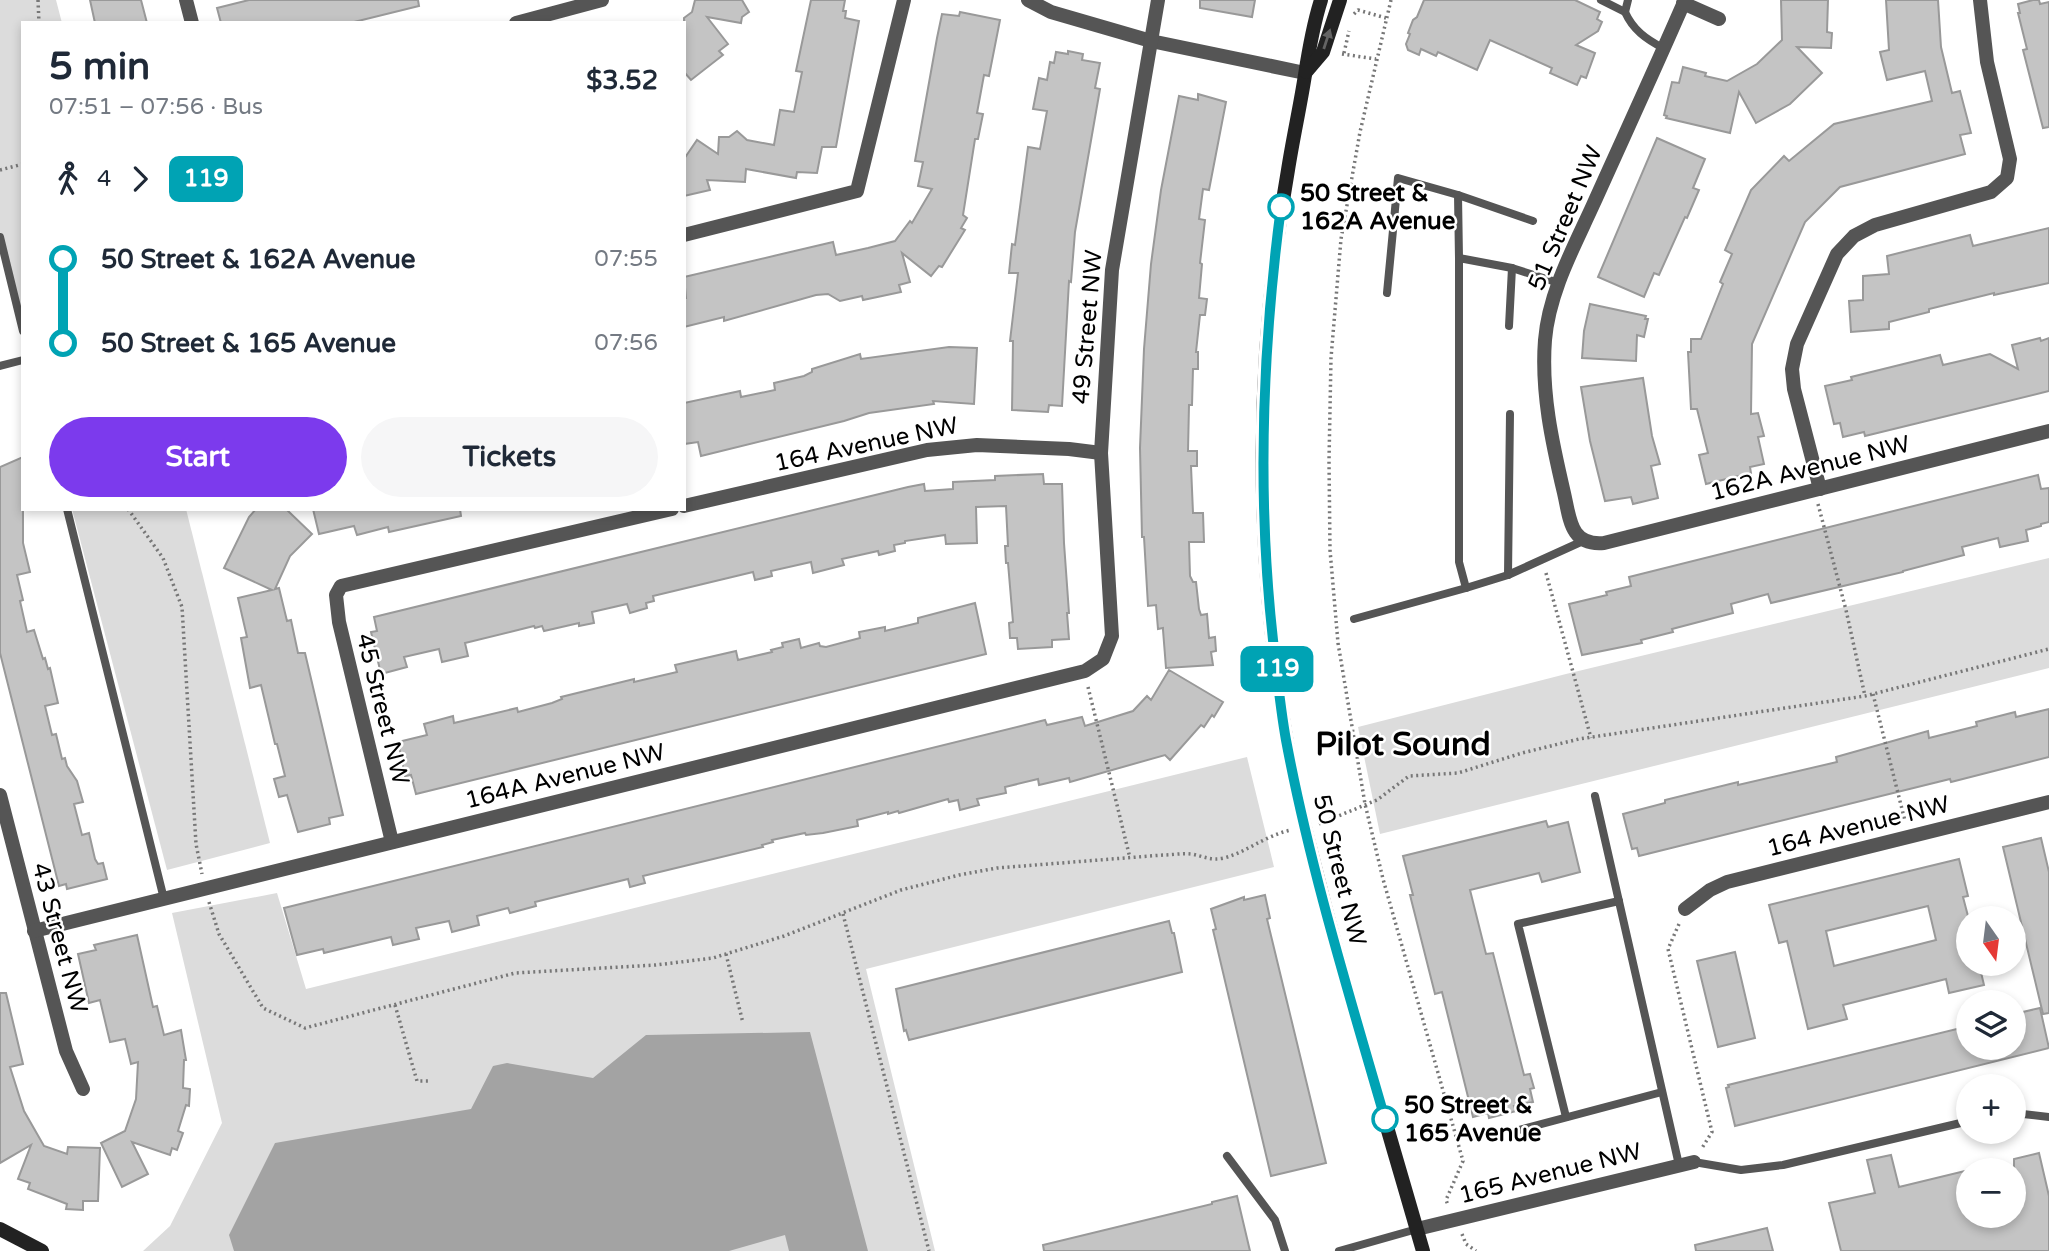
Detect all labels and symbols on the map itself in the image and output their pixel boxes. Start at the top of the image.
one-way arrow [1322,29,1333,50]
street label: 51 Street NW [1522,141,1609,295]
place label: 50 Street & 162A Avenue [1300,179,1456,236]
marker: 50 Street & 162A Avenue [1268,194,1294,220]
street label: 49 Street NW [1066,249,1109,405]
street label: 164 Avenue NW [772,411,961,478]
street label: 162A Avenue NW [1707,430,1913,507]
street label: 45 Street NW [350,631,415,788]
line badge: 119 [1237,646,1317,692]
district label: Pilot Sound [1315,726,1491,764]
street label: 164A Avenue NW [462,738,668,815]
street label: 164 Avenue NW [1764,790,1952,863]
street label: 50 Street NW [1307,792,1372,949]
street label: 43 Street NW [25,860,94,1017]
north arrow [1956,906,2026,976]
place label: 50 Street & 165 Avenue [1404,1091,1542,1148]
marker: 50 Street & 165 Avenue [1372,1106,1398,1132]
street label: 165 Avenue NW [1456,1137,1644,1210]

